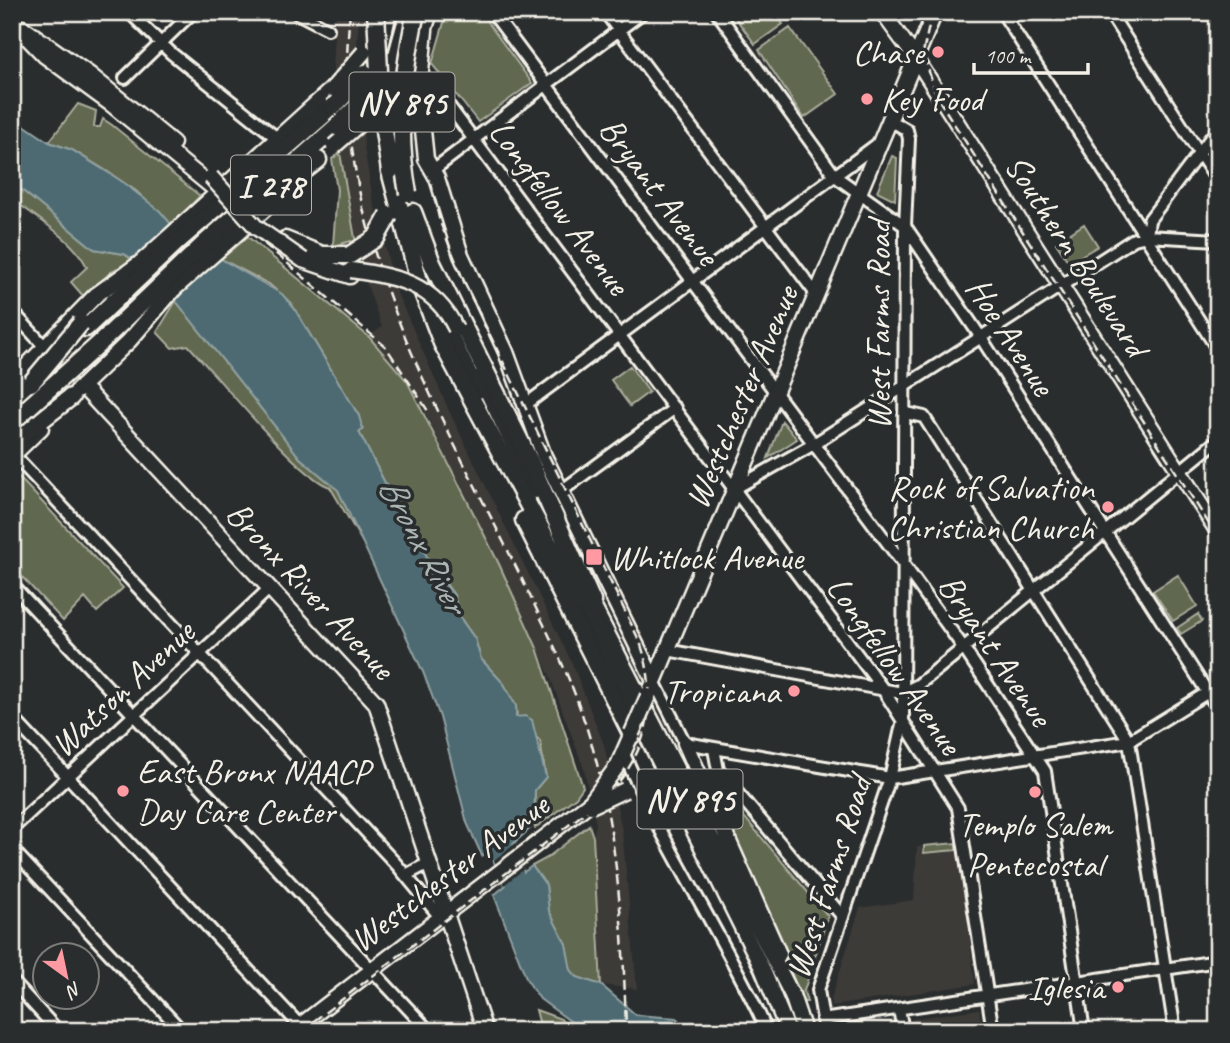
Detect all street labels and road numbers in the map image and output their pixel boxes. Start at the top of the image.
road number: NY 895 [350,72,454,132]
street label: Bryant Avenue [589,108,732,277]
street label: Longfellow Avenue [479,111,642,306]
street label: Southern Boulevard [995,146,1161,369]
road number: I 278 [231,155,311,214]
street label: West Farms Road [856,215,901,430]
street label: Hoe Avenue [956,269,1067,406]
street label: Westchester Avenue [674,277,810,515]
street label: Bronx River Avenue [216,492,407,691]
street label: Bryant Avenue [928,565,1064,737]
street label: Longfellow Avenue [816,567,974,766]
street label: Watson Avenue [41,608,206,767]
street label: West Farms Road [775,766,884,984]
road number: NY 895 [638,770,742,828]
street label: Westchester Avenue [341,781,560,962]

